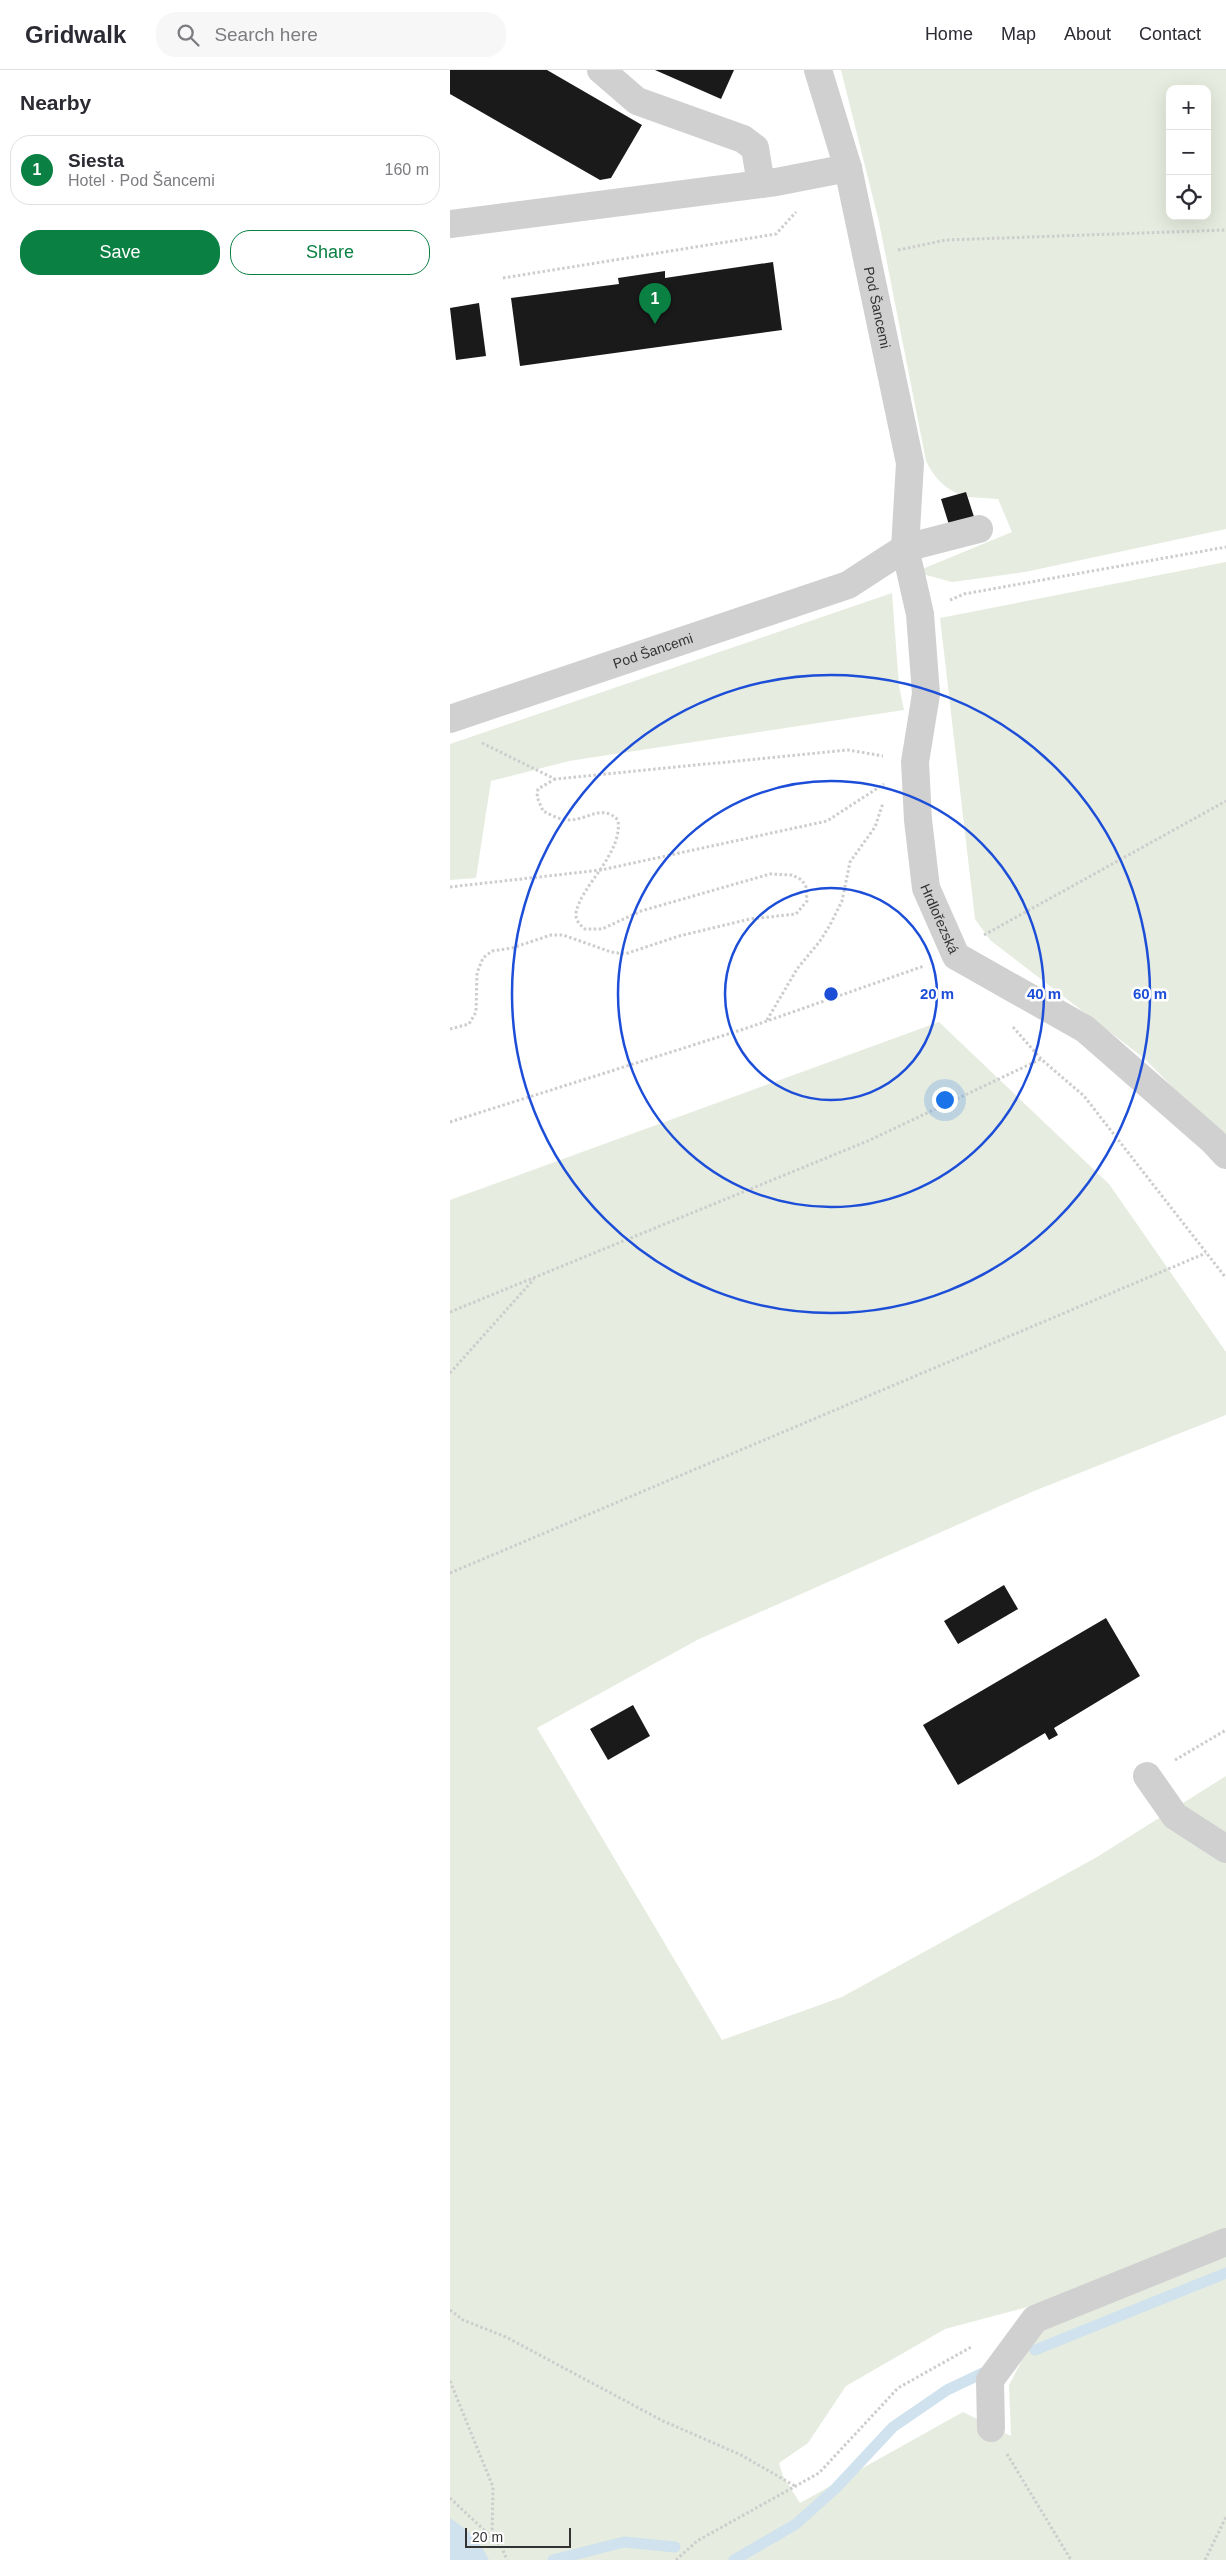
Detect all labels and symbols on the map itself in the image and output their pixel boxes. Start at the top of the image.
street label: Pod Šancemi [861,265,894,350]
pin: 1 [639,283,671,324]
street label: Pod Šancemi [611,630,695,672]
street label: Hrdlořezská [917,881,962,956]
centre of rings [822,985,840,1003]
text: 20 m [920,985,954,1002]
text: 40 m [1027,985,1061,1002]
text: 60 m [1133,985,1167,1002]
your location [932,1087,958,1113]
scale bar [465,2525,571,2548]

